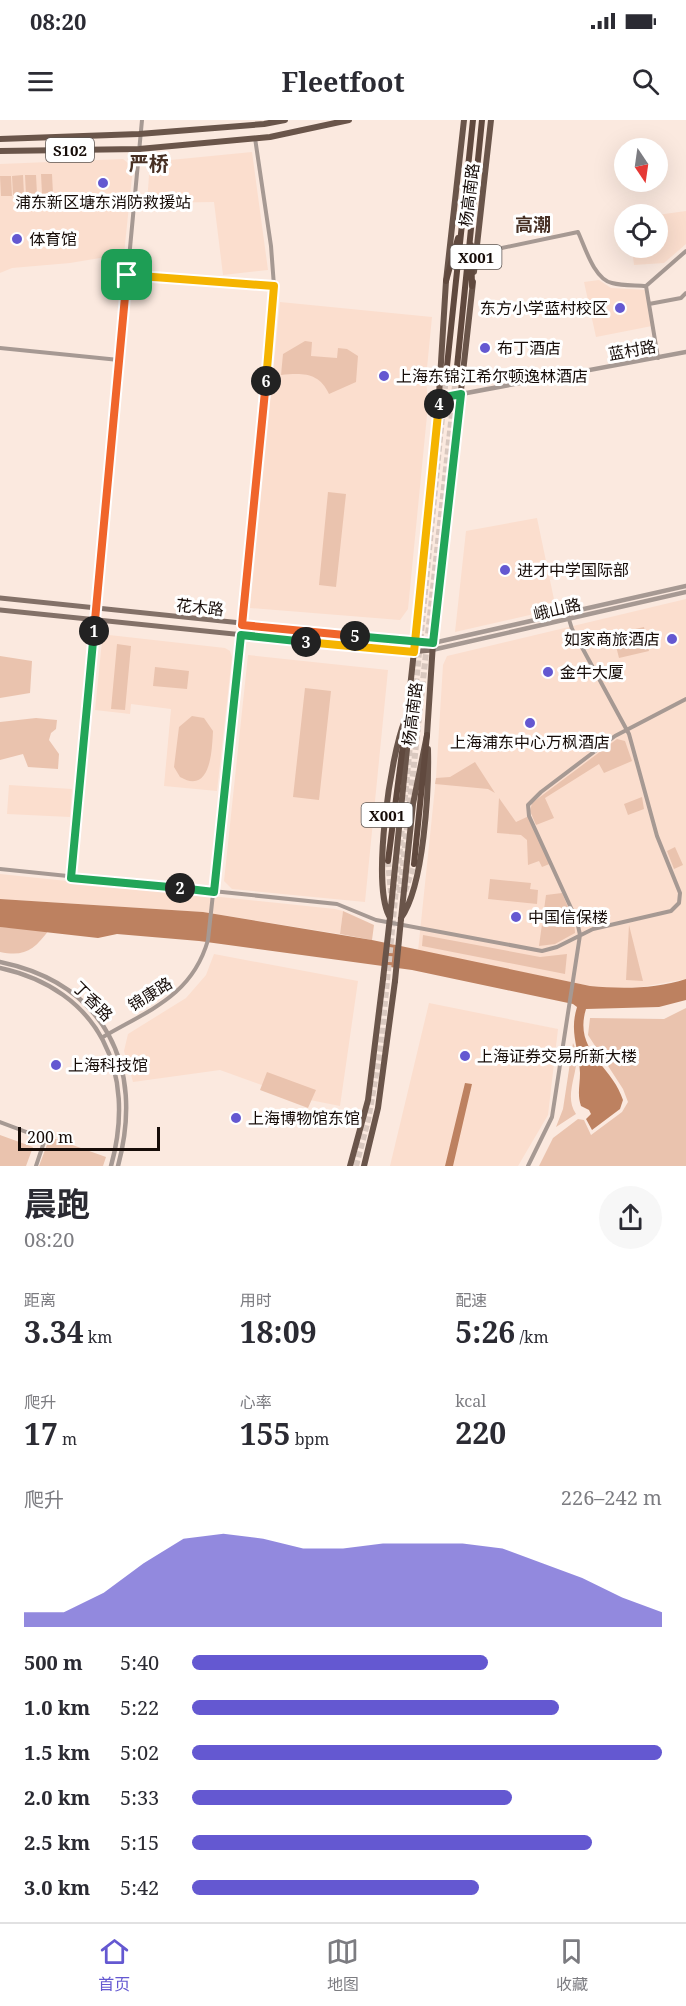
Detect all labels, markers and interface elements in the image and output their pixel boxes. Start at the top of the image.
text: 08:20 [30,6,86,36]
text: Fleetfoot [281,63,405,100]
icon: menu [24,65,57,98]
icon: search [629,65,662,98]
road number: S102 [46,138,94,162]
north arrow [614,138,668,192]
map controls [614,138,668,258]
district label: 严桥 [129,150,169,177]
street label: 杨高南路 [454,162,484,228]
marker: 浦东新区塘东消防救援站 [96,176,110,190]
place label: 浦东新区塘东消防救援站 [15,191,191,213]
button: locate [614,204,668,258]
district label: 高潮 [515,212,551,236]
place label: 体育馆 [29,228,77,250]
marker: 体育馆 [10,232,24,246]
road number: X001 [450,245,502,269]
pin [101,249,152,300]
icon: arrive [110,258,143,291]
place label: 东方小学蓝村校区 [480,297,608,319]
marker: 东方小学蓝村校区 [613,301,627,315]
street label: 蓝村路 [606,335,658,365]
place label: 布丁酒店 [497,337,561,359]
marker: 布丁酒店 [478,341,492,355]
place label: 上海东锦江希尔顿逸林酒店 [396,365,588,387]
pin: 6 [251,366,281,396]
marker: 上海东锦江希尔顿逸林酒店 [377,369,391,383]
text: 6 [261,370,271,392]
pin: 4 [424,389,454,419]
text: 4 [434,393,444,415]
place label: 进才中学国际部 [517,559,629,581]
marker: 进才中学国际部 [498,563,512,577]
street label: 峨山路 [531,593,583,625]
street label: 花木路 [175,594,225,620]
pin: 1 [79,616,109,646]
text: 1 [89,620,99,642]
pin: 5 [340,621,370,651]
text: 5 [350,625,360,647]
pin: 3 [291,627,321,657]
place label: 如家商旅酒店 [564,628,660,650]
text: 3 [301,631,311,653]
marker: 如家商旅酒店 [665,632,679,646]
place label: 金牛大厦 [560,661,624,683]
marker: 金牛大厦 [541,665,555,679]
street label: 杨高南路 [397,681,427,747]
marker: 上海浦东中心万枫酒店 [523,716,537,730]
place label: 上海浦东中心万枫酒店 [450,731,610,753]
road number: X001 [362,803,412,827]
pin: 2 [165,873,195,903]
text: 2 [175,877,185,899]
place label: 中国信保楼 [528,906,608,928]
marker: 中国信保楼 [509,910,523,924]
street label: 锦康路 [124,972,176,1016]
street label: 丁香路 [68,976,118,1026]
place label: 上海证券交易所新大楼 [477,1045,637,1067]
marker: 上海证券交易所新大楼 [458,1049,472,1063]
place label: 上海科技馆 [68,1054,148,1076]
marker: 上海科技馆 [49,1058,63,1072]
place label: 上海博物馆东馆 [248,1107,360,1129]
marker: 上海博物馆东馆 [229,1111,243,1125]
scale bar [18,1124,160,1152]
text: 200 m [27,1126,73,1148]
text: 晨跑 [24,1181,90,1226]
button: share [599,1186,662,1249]
text: 08:20 [24,1226,74,1253]
text: 距离 [24,1289,56,1311]
text: 用时 [240,1289,272,1311]
text: 配速 [455,1289,487,1311]
text: 3.34 [24,1311,84,1352]
text: 18:09 [240,1311,317,1352]
text: 5:26 [455,1311,515,1352]
text: km [84,1326,112,1348]
text: /km [515,1326,549,1348]
text: kcal [455,1390,486,1412]
text: 爬升 [24,1391,56,1413]
text: 心率 [240,1391,272,1413]
text: 220 [455,1412,506,1453]
text: 17 [24,1413,58,1454]
text: 155 [240,1413,291,1454]
text: m [58,1428,77,1450]
text: bpm [291,1428,329,1450]
text: 226–242 m [561,1484,662,1511]
text: 爬升 [24,1486,64,1513]
text: 500 m [24,1649,83,1676]
text: 5:40 [120,1649,159,1676]
text: 1.0 km [24,1694,90,1721]
text: 5:22 [120,1694,159,1721]
text: 1.5 km [24,1739,90,1766]
text: 5:02 [120,1739,159,1766]
text: 2.0 km [24,1784,90,1811]
text: 5:33 [120,1784,159,1811]
text: 2.5 km [24,1829,90,1856]
text: 5:15 [120,1829,159,1856]
text: 3.0 km [24,1874,90,1901]
text: 5:42 [120,1874,159,1901]
tab: 首页 [98,1935,131,1995]
tab: 地图 [326,1935,359,1995]
tab: 收藏 [555,1935,588,1995]

